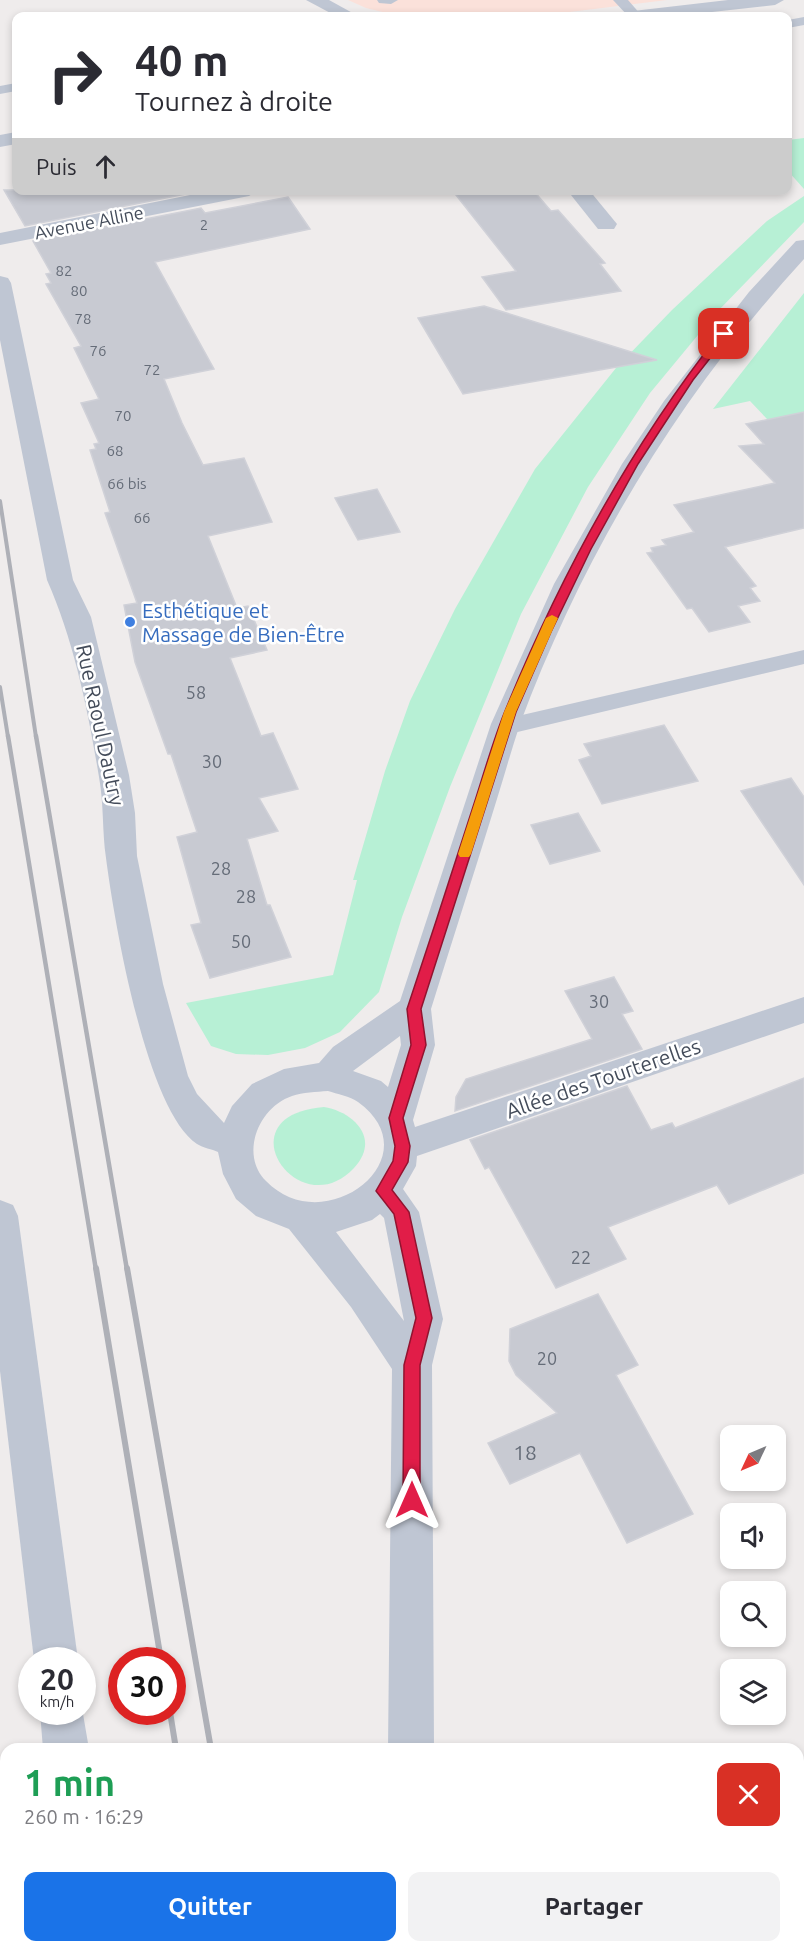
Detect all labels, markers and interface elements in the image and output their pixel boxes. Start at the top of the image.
icon: right [36,36,114,114]
text: 40 m [135,37,229,84]
text: Tournez à droite [135,86,333,116]
icon: ahead [89,150,122,183]
text: Puis [36,154,77,179]
street label: Avenue Alline [33,202,145,242]
house number: 2 [200,216,208,233]
house number: 82 [56,262,72,279]
house number: 80 [71,282,87,299]
pin [698,308,749,359]
house number: 78 [75,310,91,327]
icon: arrive [707,317,740,350]
house number: 76 [90,342,106,359]
house number: 72 [144,361,160,378]
house number: 70 [115,407,131,424]
house number: 68 [107,442,123,459]
house number: 66 bis [107,475,147,492]
house number: 66 [134,509,150,526]
place label: Esthétique et Massage de Bien-Être [142,598,345,646]
marker: Esthétique et Massage de Bien-Être [123,615,137,629]
street label: Rue Raoul Dautry [72,642,130,808]
house number: 58 [186,682,206,702]
house number: 30 [202,751,222,771]
house number: 28 [211,858,231,878]
house number: 28 [236,886,256,906]
house number: 50 [231,931,251,951]
house number: 30 [589,991,609,1011]
street label: Allée des Tourterelles [502,1033,704,1123]
house number: 22 [571,1247,591,1267]
house number: 20 [537,1348,557,1368]
north arrow [720,1425,786,1491]
map controls [720,1425,786,1725]
house number: 18 [513,1440,537,1464]
position arrow [380,1468,444,1532]
button: sound [720,1503,786,1569]
button: search [720,1581,786,1647]
speed limit sign: 30 [108,1647,186,1725]
button: layers [720,1659,786,1725]
text: 20 [40,1662,74,1696]
text: km/h [40,1693,74,1710]
text: 1 min [24,1762,115,1803]
button: close [717,1763,780,1826]
text: 260 m · 16:29 [24,1805,144,1828]
button: Quitter [24,1872,396,1941]
button: Partager [408,1872,780,1941]

